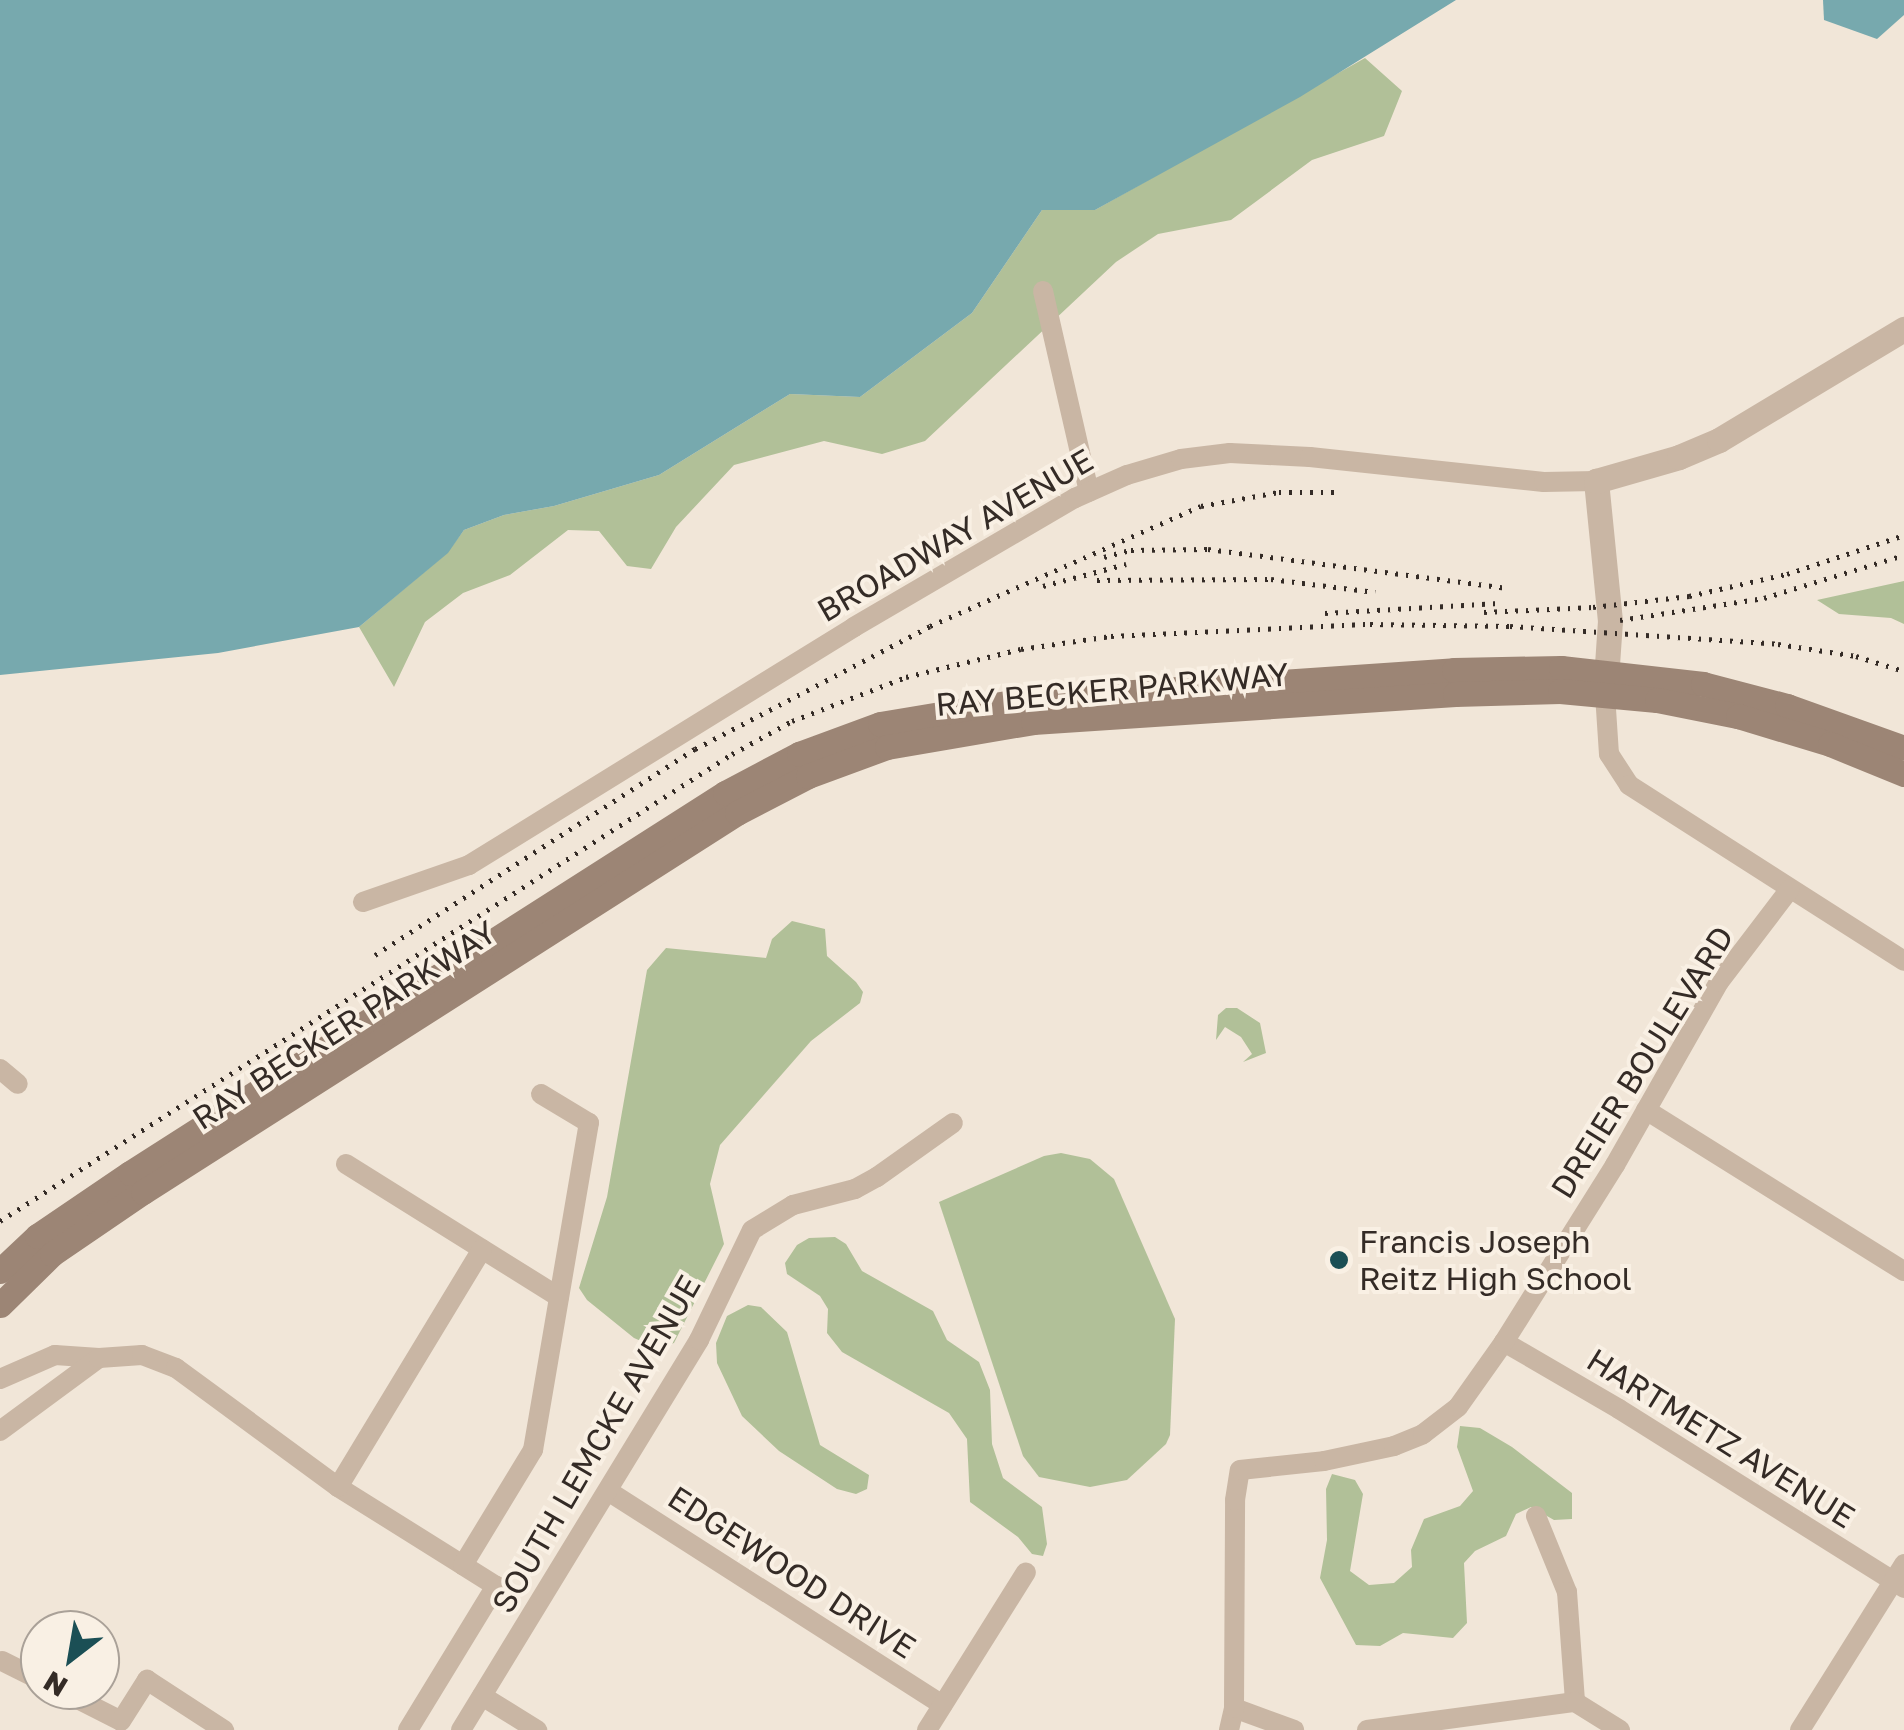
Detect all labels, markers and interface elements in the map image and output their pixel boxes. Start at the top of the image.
street label: BROADWAY AVENUE [810,440,1100,630]
street label: RAY BECKER PARKWAY [934,654,1290,724]
street label: RAY BECKER PARKWAY [185,913,503,1137]
street label: DREIER BOULEVARD [1543,919,1741,1205]
place label: Francis Joseph Reitz High School [1359,1223,1632,1298]
marker: Francis Joseph Reitz High School [1328,1249,1350,1271]
street label: SOUTH LEMCKE AVENUE [484,1269,708,1619]
street label: HARTMETZ AVENUE [1580,1340,1862,1536]
street label: EDGEWOOD DRIVE [661,1478,923,1666]
north arrow [20,1610,120,1710]
text: N [38,1665,73,1704]

